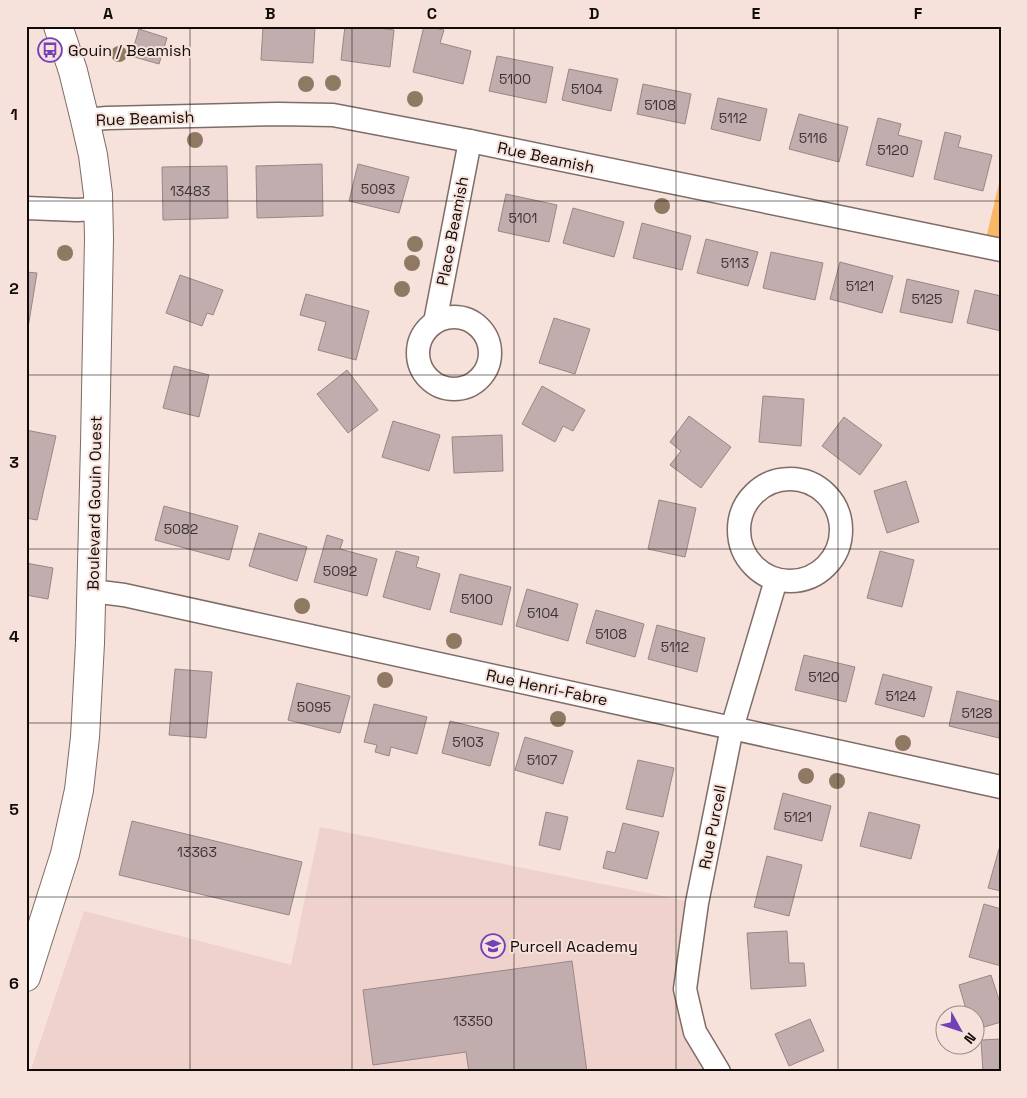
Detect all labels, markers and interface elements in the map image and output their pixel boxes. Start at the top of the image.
text: A [103,3,113,24]
text: B [265,3,275,24]
text: C [427,3,437,24]
text: D [589,3,599,24]
text: E [752,3,761,24]
text: F [914,3,923,24]
bus stop icon: Gouin / Beamish [37,37,63,63]
place label: Gouin / Beamish [68,40,191,61]
house number: 5100 [499,70,531,88]
house number: 5104 [571,80,603,98]
house number: 5108 [644,96,676,114]
text: 1 [10,104,18,125]
street label: Rue Beamish [95,106,195,131]
house number: 5112 [719,109,747,127]
house number: 5116 [799,129,827,147]
street label: Rue Beamish [495,137,596,178]
house number: 5120 [877,141,909,159]
street label: Place Beamish [432,175,473,288]
house number: 5093 [361,180,395,198]
house number: 13483 [170,182,210,200]
house number: 5101 [509,209,537,227]
house number: 5113 [721,254,749,272]
house number: 5121 [846,277,874,295]
text: 2 [9,278,19,299]
house number: 5125 [912,290,942,308]
street label: Boulevard Gouin Ouest [82,415,107,591]
text: 3 [9,452,19,473]
house number: 5082 [164,520,198,538]
house number: 5092 [323,562,357,580]
house number: 5100 [461,590,493,608]
house number: 5104 [527,604,559,622]
house number: 5108 [595,625,627,643]
text: 4 [9,626,19,647]
house number: 5112 [661,638,689,656]
street label: Rue Henri-Fabre [484,664,610,711]
house number: 5120 [808,668,840,686]
house number: 5124 [886,687,917,705]
house number: 5095 [297,698,331,716]
house number: 5128 [961,704,993,722]
house number: 5103 [452,733,484,751]
house number: 5107 [527,751,557,769]
street label: Rue Purcell [694,783,731,871]
text: 5 [9,799,19,820]
house number: 5121 [784,808,812,826]
house number: 13363 [177,843,217,861]
school or university icon: Purcell Academy [480,933,506,959]
place label: Purcell Academy [510,936,638,957]
text: 6 [9,973,19,994]
north arrow [934,1006,984,1056]
house number: 13350 [453,1012,493,1030]
text: N [960,1029,980,1048]

